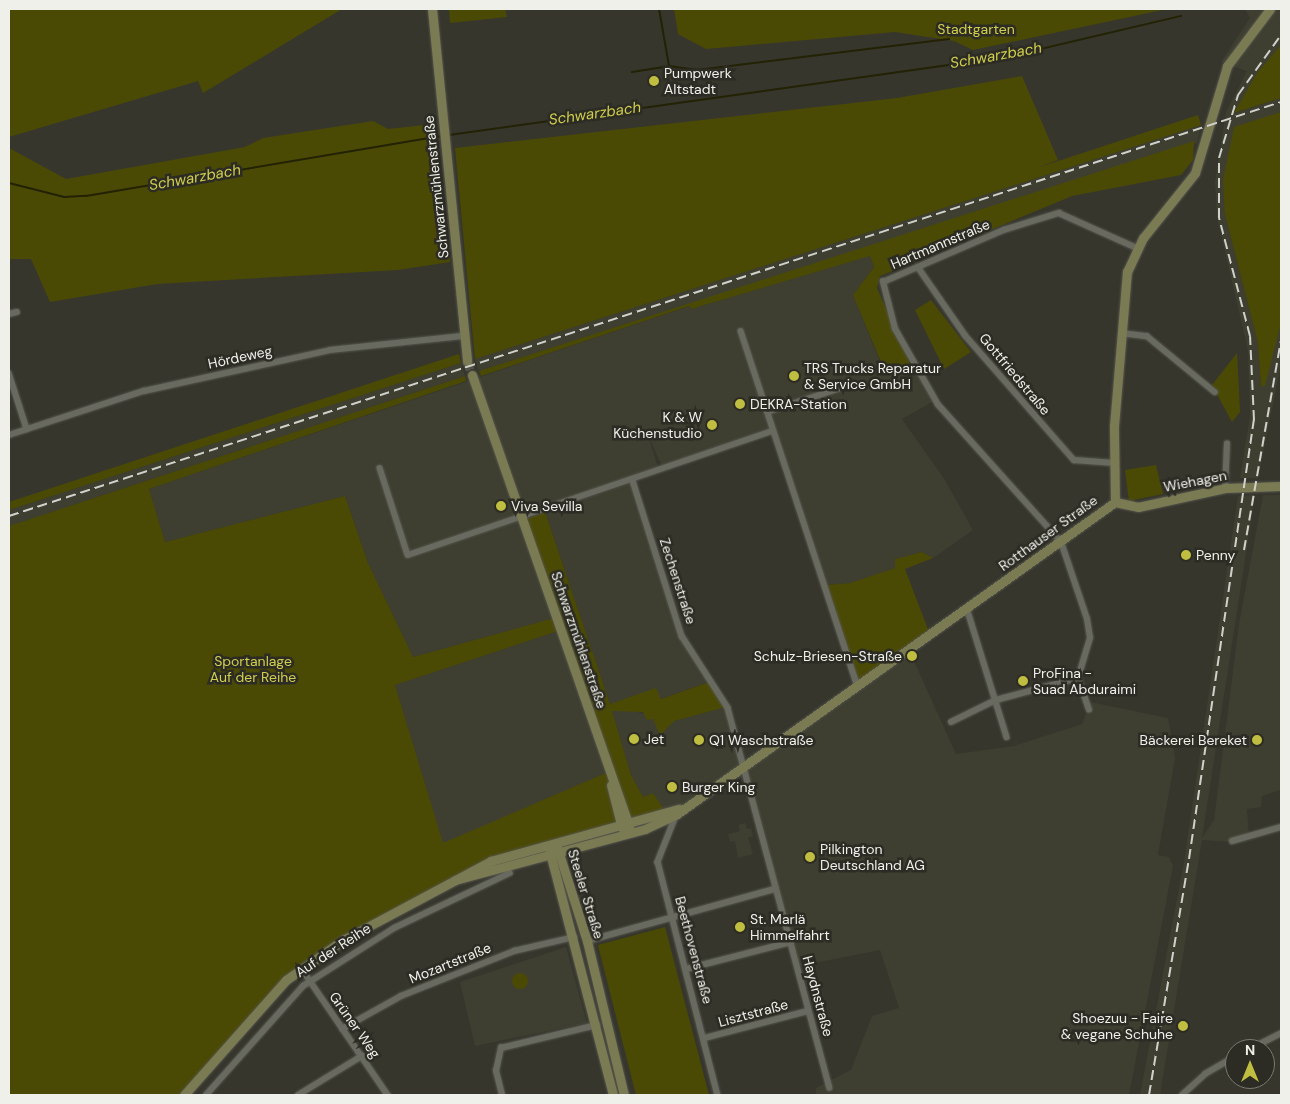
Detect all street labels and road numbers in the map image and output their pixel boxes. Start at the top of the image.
street label: Schwarzmühlenstraße [420,115,452,259]
street label: Hartmannstraße [888,216,992,272]
street label: Gottfriedstraße [976,330,1054,418]
street label: Hördeweg [206,342,274,372]
street label: Wiehagen [1162,467,1228,495]
street label: Rotthauser Straße [995,492,1101,574]
street label: Zechenstraße [656,536,700,626]
street label: Schwarzmühlenstraße [548,569,610,711]
street label: Steeler Straße [564,847,608,941]
street label: Beethovenstraße [672,894,716,1006]
street label: Auf der Reihe [292,919,374,981]
street label: Mozartstraße [407,939,493,987]
street label: Haydnstraße [799,954,837,1038]
street label: Grüner Weg [326,989,384,1061]
street label: Lisztstraße [716,996,790,1030]

